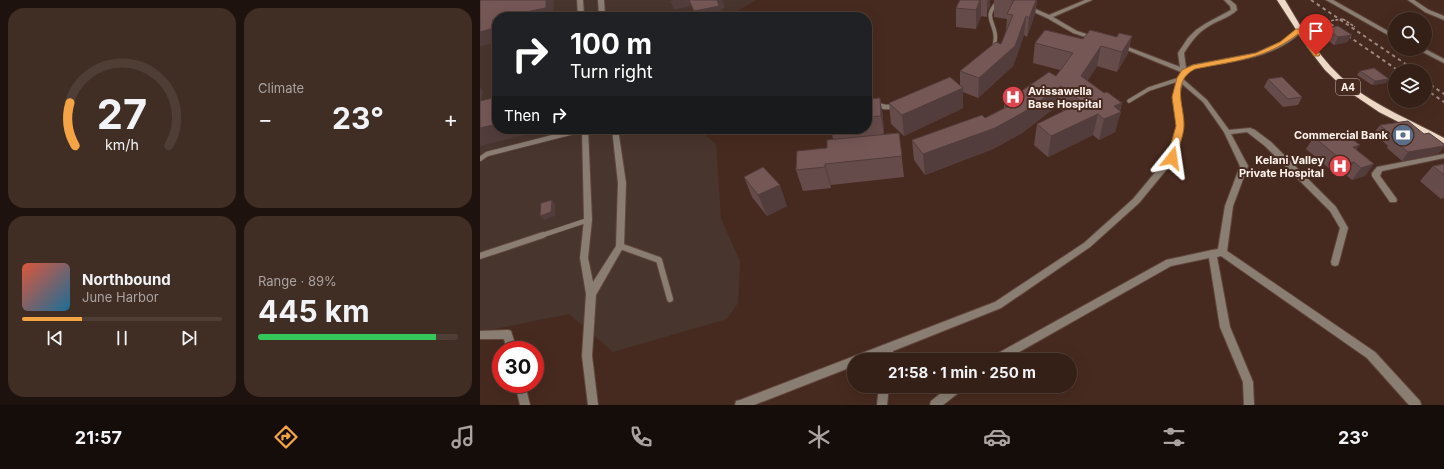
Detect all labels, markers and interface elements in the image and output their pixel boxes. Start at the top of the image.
map controls [1388,12,1432,108]
button: search [1388,12,1432,56]
pin [1299,14,1333,55]
icon: arrive [1305,20,1327,42]
text: 100 m [570,27,652,61]
icon: right [504,28,556,80]
text: Turn right [570,61,653,82]
button: layers [1388,64,1432,108]
road number: A4 [1336,79,1360,95]
text: Climate [258,80,304,96]
hospital icon: Avissawella Base Hospital [1000,84,1026,110]
place label: Avissawella Base Hospital [1028,84,1101,111]
text: 27 [97,89,147,139]
text: 23° [332,100,384,136]
icon: right [548,104,570,126]
text: − [258,106,273,132]
text: + [443,106,458,132]
text: Then [504,106,540,125]
bank icon: Commercial Bank [1390,122,1416,148]
place label: Commercial Bank [1294,128,1389,142]
text: km/h [105,135,139,152]
position arrow [1151,137,1193,179]
place label: Kelani Valley Private Hospital [1239,153,1324,180]
hospital icon: Kelani Valley Private Hospital [1327,153,1353,179]
text: Northbound [82,270,171,289]
text: Range · 89% [258,273,337,289]
text: June Harbor [82,289,159,305]
text: 445 km [258,293,370,329]
icon: previous [44,327,66,349]
icon: pause [111,327,133,349]
icon: next [178,327,200,349]
speed limit sign: 30 [492,341,544,393]
text: 21:58 · 1 min · 250 m [888,363,1036,382]
icon: directions [272,423,300,451]
icon: music [449,423,477,451]
icon: phone [627,423,655,451]
icon: climate [805,423,833,451]
icon: car [983,423,1011,451]
icon: filters [1160,423,1188,451]
text: 21:57 [75,427,122,448]
text: 23° [1338,427,1369,448]

